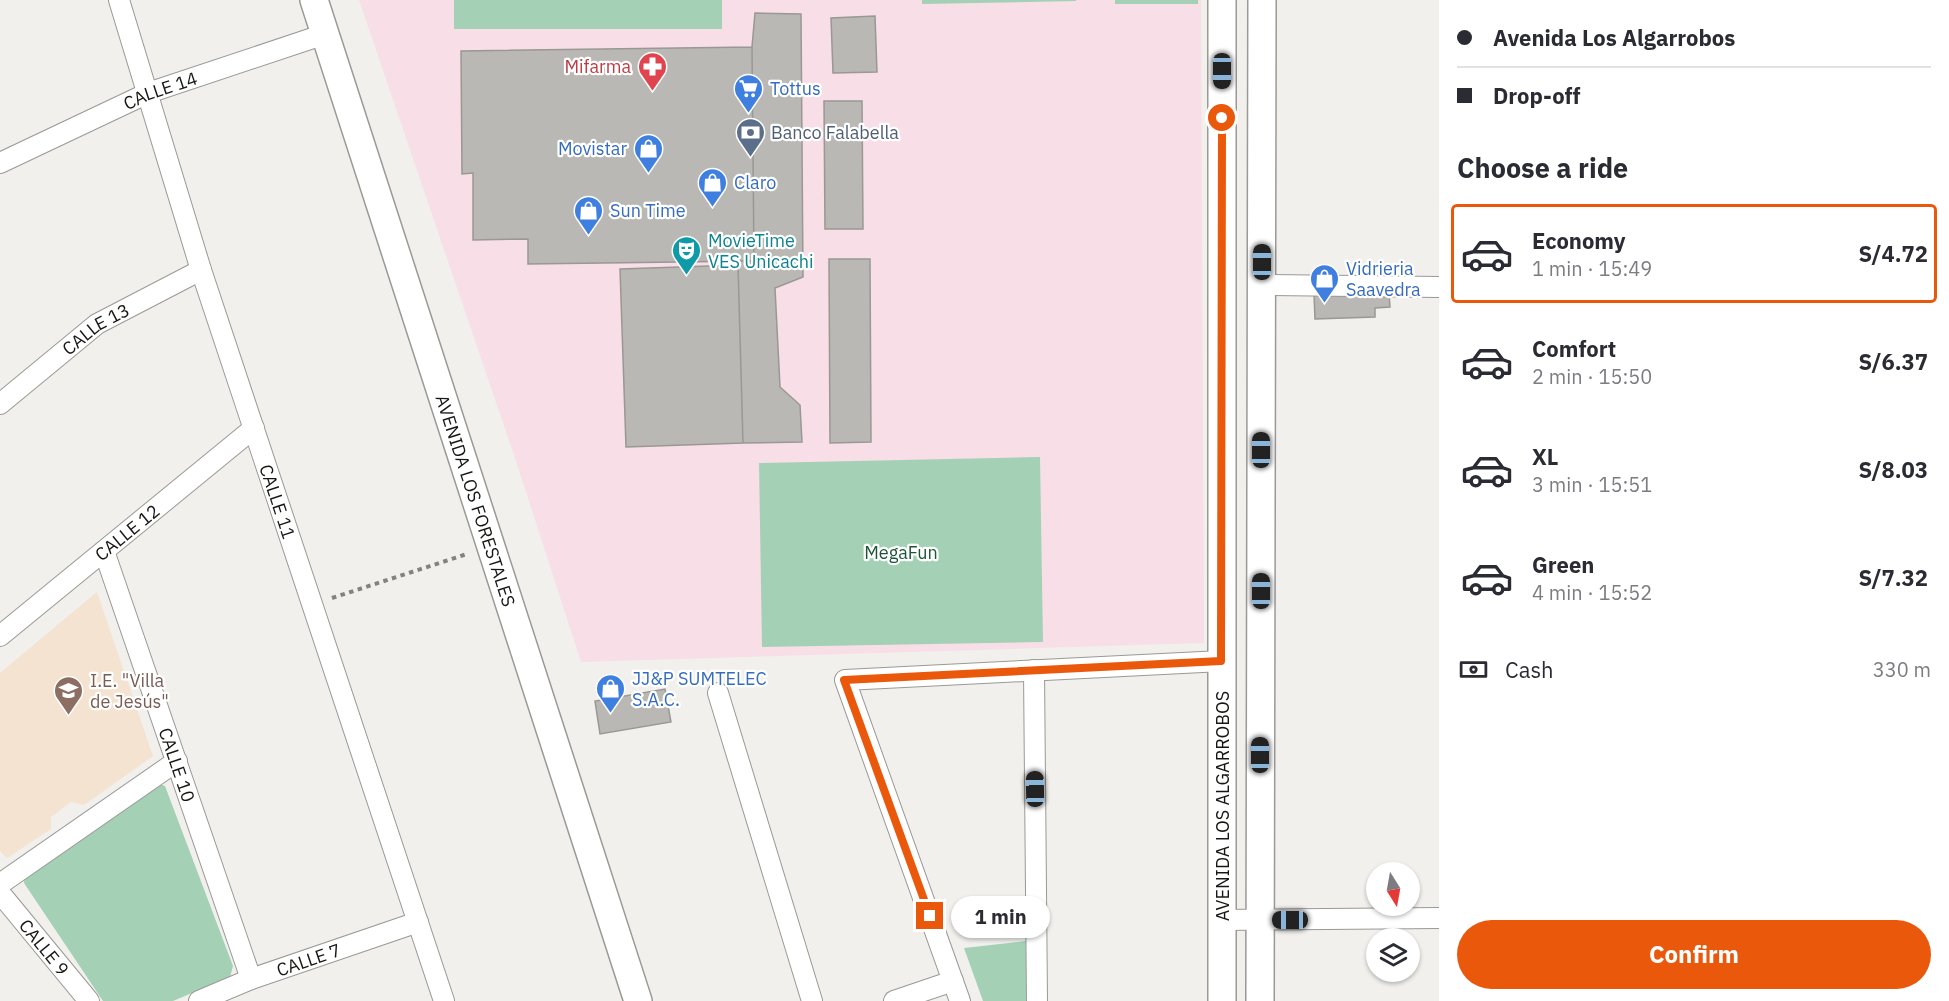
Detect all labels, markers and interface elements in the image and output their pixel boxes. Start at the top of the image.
text: Avenida Los Algarrobos [1493,23,1735,52]
pharmacy icon: Mifarma [636,50,668,92]
car [1213,53,1231,89]
place label: Mifarma [565,55,631,78]
street label: CALLE 14 [119,66,200,115]
supermarket icon: Tottus [733,72,765,114]
place label: Tottus [770,77,821,100]
text: Drop-off [1493,81,1580,110]
route start [1208,104,1235,131]
bank icon: Banco Falabella [734,116,766,158]
place label: Banco Falabella [771,121,899,144]
shop icon: Movistar [632,132,664,174]
place label: Movistar [558,137,627,160]
text: Choose a ride [1457,150,1628,185]
shop icon: Claro [697,166,729,208]
place label: Claro [734,171,776,194]
shop icon: Sun Time [573,194,605,236]
place label: Sun Time [610,199,686,222]
text: Economy [1532,226,1626,255]
icon: car [1460,227,1514,281]
place label: MovieTime VES Unicachi [708,229,814,273]
theatre icon: MovieTime VES Unicachi [671,234,703,276]
text: S/4.72 [1859,239,1928,268]
car [1253,244,1271,280]
text: 1 min · 15:49 [1532,255,1652,282]
place label: Vidrieria Saavedra [1346,257,1421,301]
shop icon: Vidrieria Saavedra [1309,262,1341,304]
street label: CALLE 13 [57,298,133,360]
text: Comfort [1532,334,1616,363]
icon: car [1460,335,1514,389]
text: S/6.37 [1859,347,1928,376]
text: 2 min · 15:50 [1532,363,1652,390]
street label: AVENIDA LOS FORESTALES [431,392,521,609]
car [1252,432,1270,468]
text: XL [1532,442,1558,471]
icon: car [1460,443,1514,497]
text: S/8.03 [1859,455,1928,484]
street label: CALLE 11 [255,461,301,542]
text: 3 min · 15:51 [1532,471,1652,498]
street label: CALLE 12 [90,499,164,565]
park label: MegaFun [864,541,938,564]
text: Green [1532,550,1594,579]
icon: car [1460,551,1514,605]
text: S/7.32 [1859,563,1928,592]
car [1252,573,1270,609]
text: 4 min · 15:52 [1532,579,1652,606]
icon: cash [1457,653,1490,686]
text: Cash [1505,655,1554,684]
text: 330 m [1873,656,1931,683]
place label: JJ&P SUMTELEC S.A.C. [632,667,767,711]
place label: I.E. "Villa de Jesús" [90,669,169,713]
shop icon: JJ&P SUMTELEC S.A.C. [595,672,627,714]
school or university icon: I.E. "Villa de Jesús" [53,674,85,716]
street label: AVENIDA LOS ALGARROBOS [1211,691,1234,921]
street label: CALLE 10 [154,725,201,805]
car [1251,737,1269,773]
car [1026,771,1044,807]
north arrow [1366,862,1420,916]
map controls [1366,862,1420,982]
callout: 1 min [951,895,1050,937]
route end [916,902,943,929]
text: 1 min [974,903,1027,930]
car [1272,911,1308,929]
street label: CALLE 9 [15,914,74,980]
button: Confirm [1457,920,1931,989]
button: layers [1366,928,1420,982]
street label: CALLE 7 [273,938,343,981]

